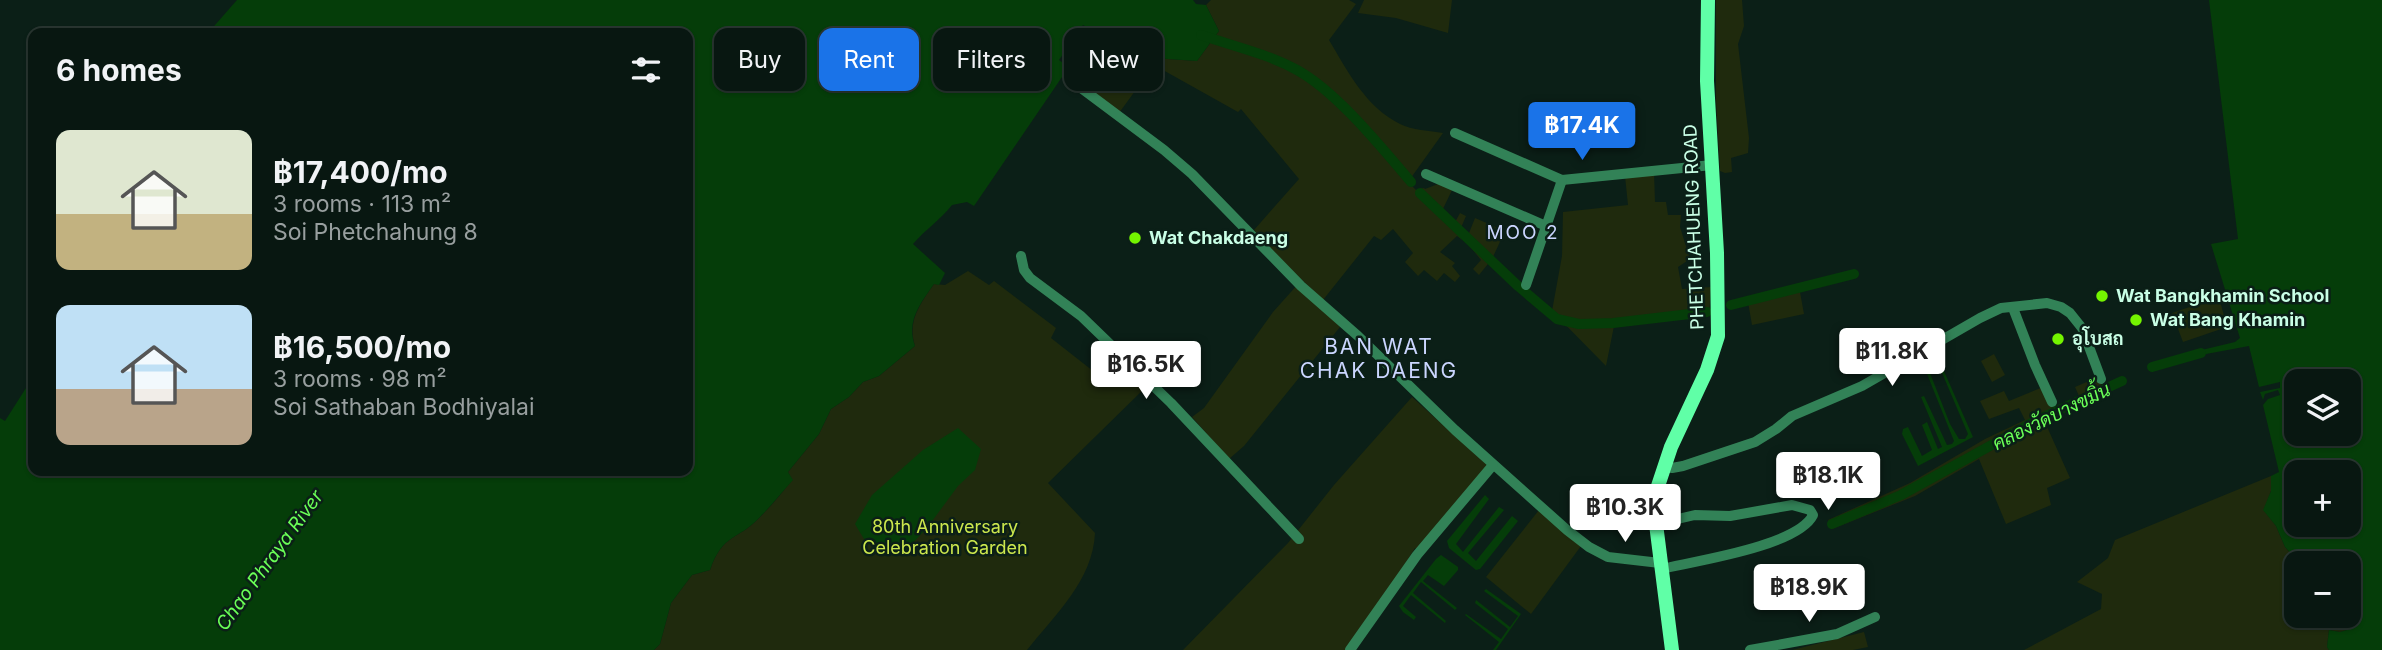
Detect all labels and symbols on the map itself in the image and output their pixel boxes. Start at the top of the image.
pin: ฿17.4K [1525,102,1639,162]
street label: PHETCHAHUENG ROAD [1679,124,1708,330]
district label: MOO 2 [1486,221,1560,244]
place label: Wat Chakdaeng [1149,227,1288,248]
marker: Wat Chakdaeng [1127,230,1143,246]
place label: Wat Bangkhamin School [2116,285,2329,306]
marker: Wat Bangkhamin School [2094,288,2110,304]
place label: Wat Bang Khamin [2150,309,2305,330]
marker: Wat Bang Khamin [2128,312,2144,328]
place label: อุโบสถ [2072,326,2123,353]
pin: ฿11.8K [1835,328,1949,388]
marker: อุโบสถ [2050,331,2066,347]
district label: BAN WAT CHAK DAENG [1300,334,1458,383]
pin: ฿16.5K [1089,342,1203,401]
water label: คลองวัดบางขมิ้น [1986,372,2114,455]
pin: ฿18.1K [1771,452,1885,512]
pin: ฿10.3K [1568,484,1682,544]
water label: Chao Phraya River [211,485,328,635]
park label: 80th Anniversary Celebration Garden [862,516,1028,558]
pin: ฿18.9K [1752,564,1866,624]

